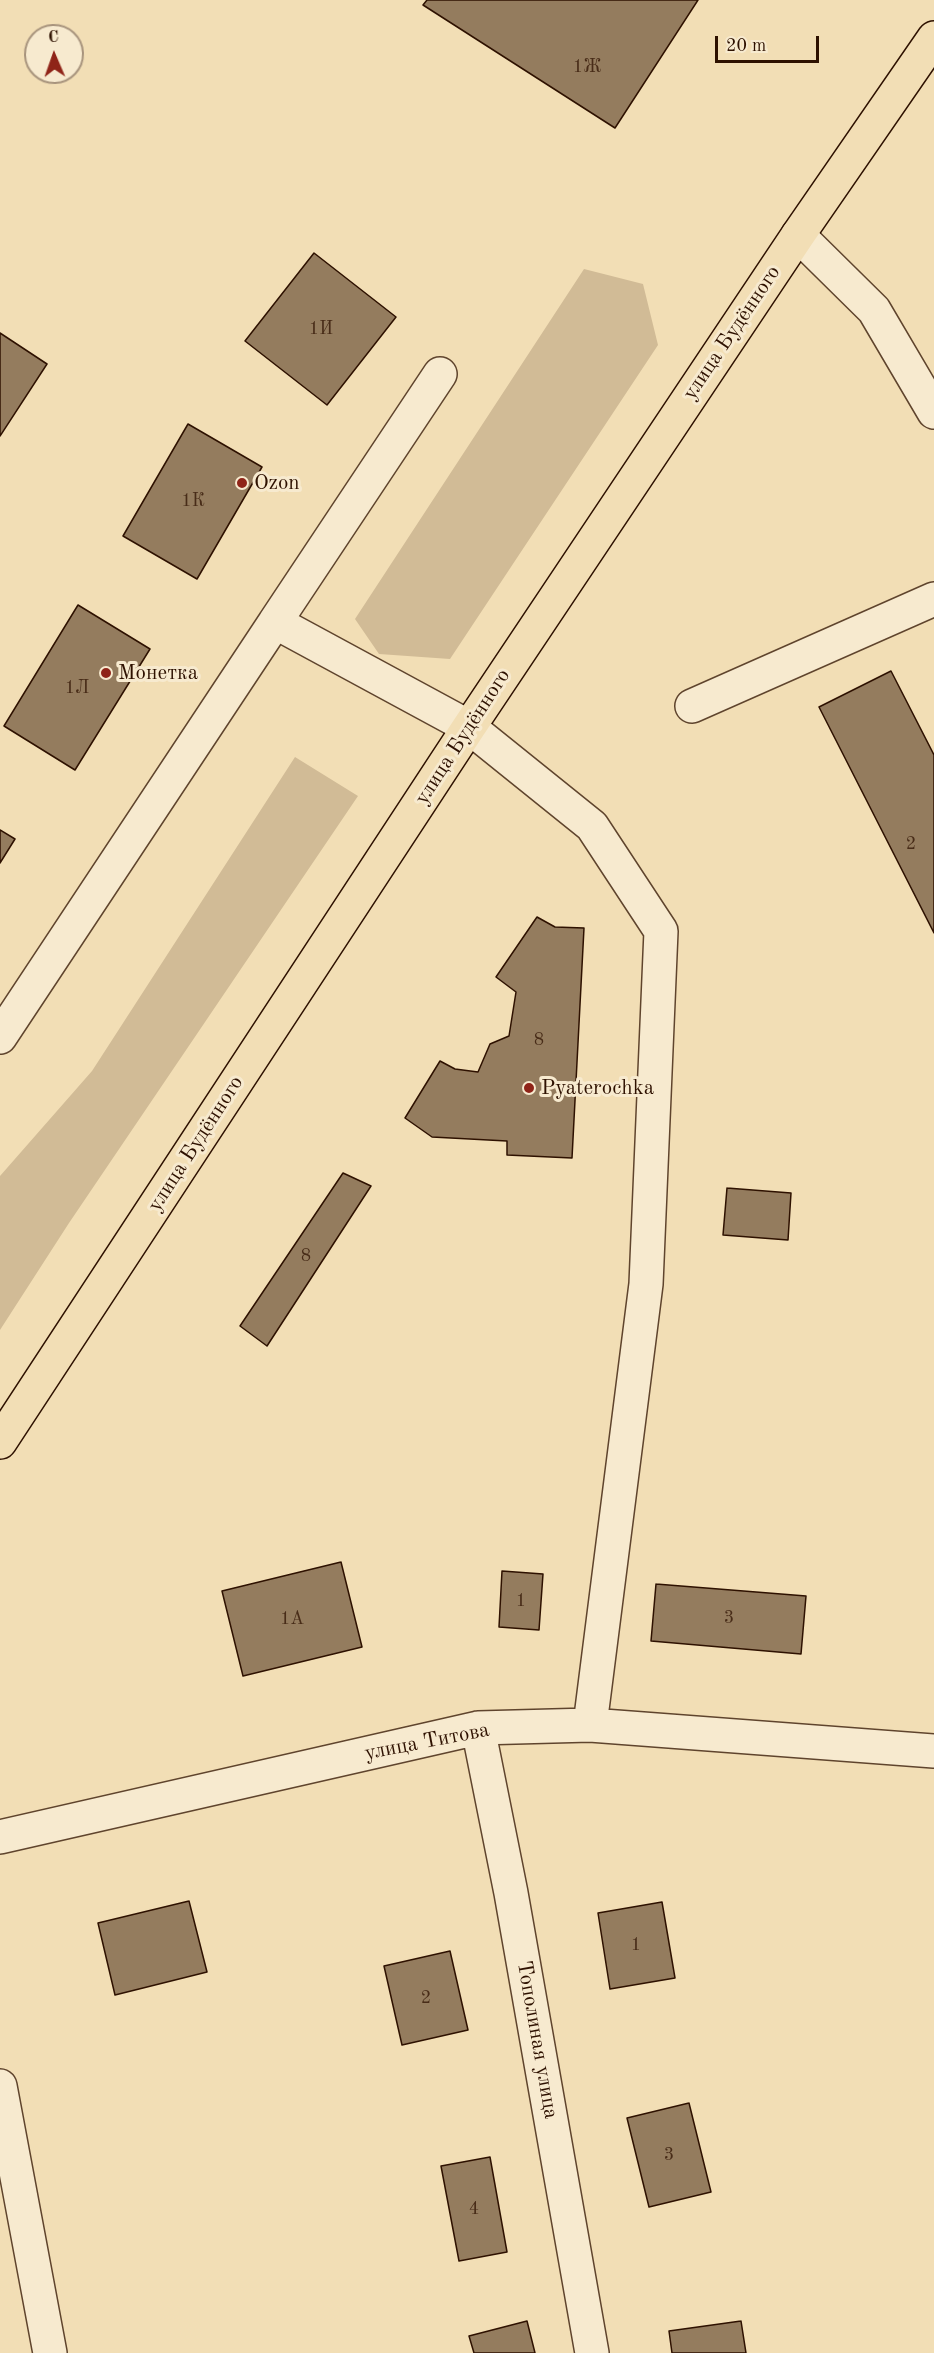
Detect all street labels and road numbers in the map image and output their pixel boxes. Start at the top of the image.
street label: улица Будённого [678,261,786,405]
street label: улица Будённого [410,664,516,810]
street label: улица Будённого [143,1071,249,1217]
street label: улица Титова [362,1718,492,1766]
street label: Тополиная улица [511,1959,563,2121]

